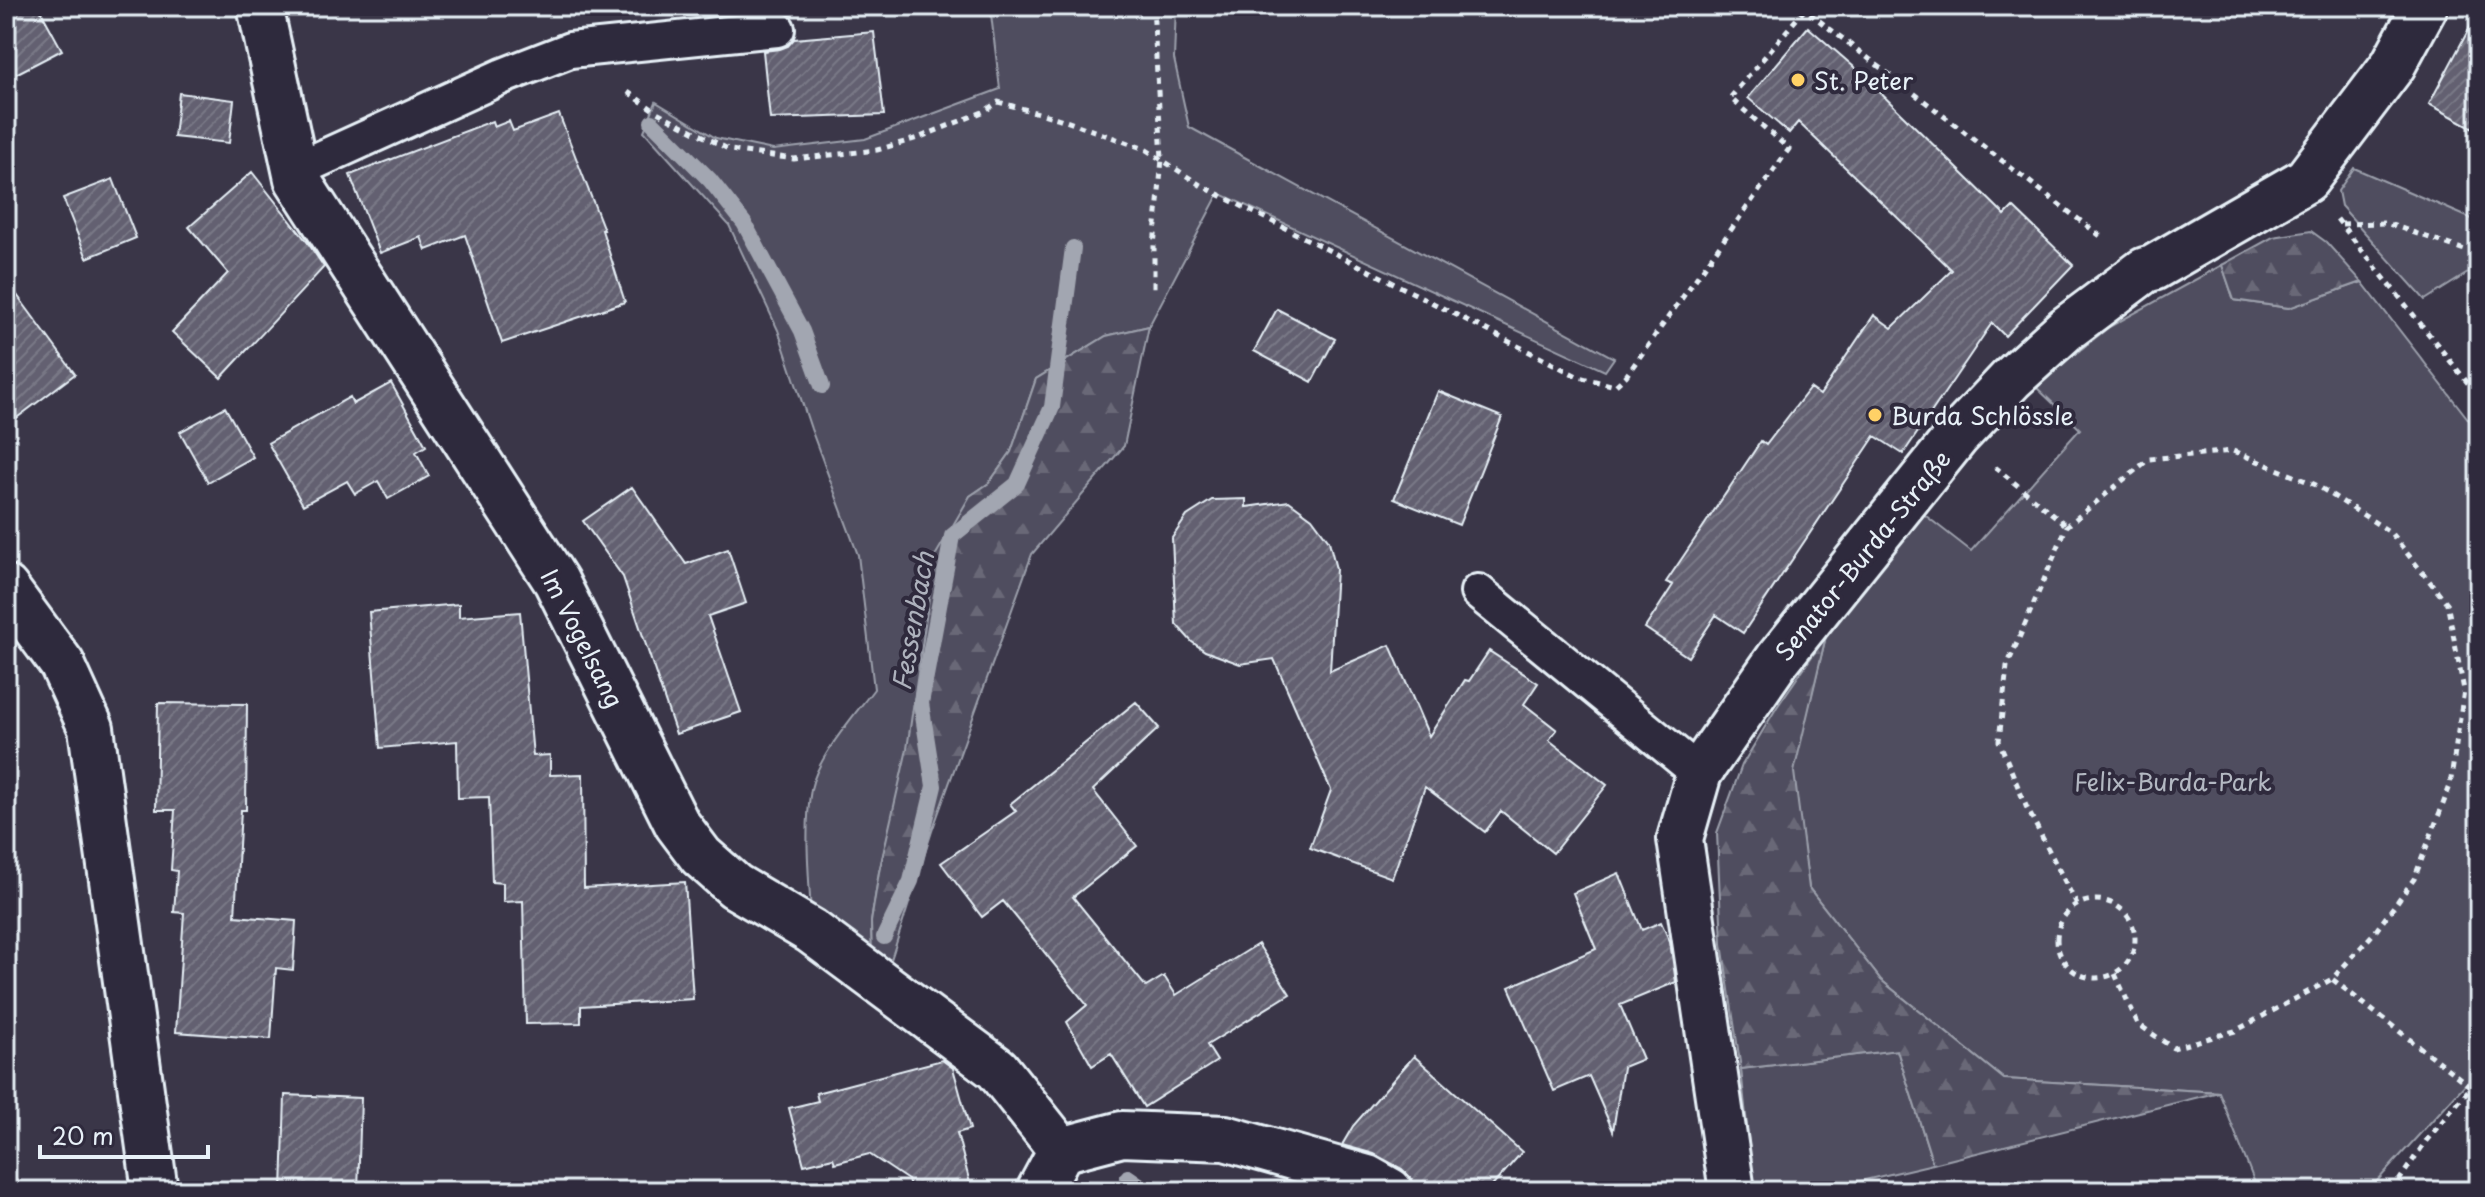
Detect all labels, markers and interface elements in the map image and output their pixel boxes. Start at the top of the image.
place label: St. Peter [1814,62,1914,98]
marker: St. Peter [1789,71,1807,89]
place label: Burda Schlössle [1891,397,2074,433]
marker: Burda Schlössle [1866,406,1884,424]
street label: Senator-Burda-Straße [1765,442,1959,668]
water label: Fessenbach [881,548,944,693]
street label: Im Vogelsang [533,562,633,714]
park label: Felix-Burda-Park [2074,763,2272,799]
scale bar [40,1109,208,1159]
text: 20 m [52,1117,114,1153]

